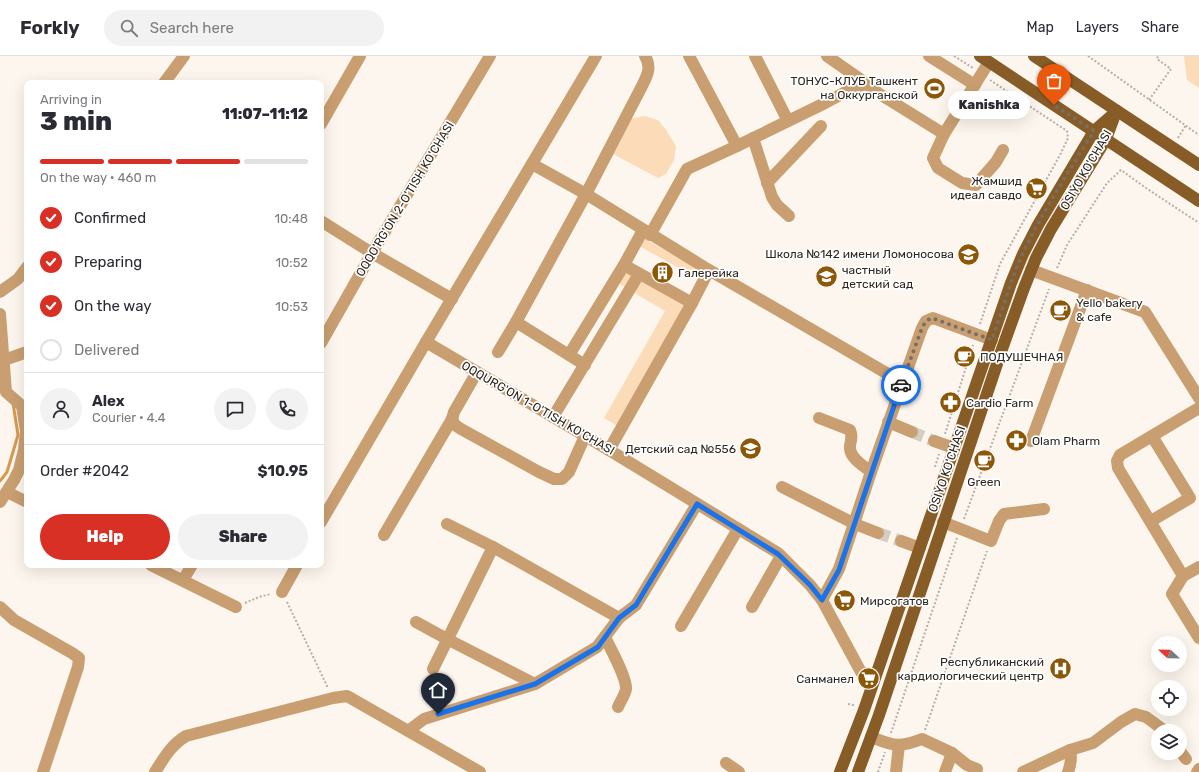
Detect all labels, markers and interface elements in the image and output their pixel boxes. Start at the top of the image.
search box [104,10,384,46]
text: Forkly [20,16,80,39]
icon: search [118,17,140,39]
text: Search here [150,19,234,37]
text: Map [1027,19,1054,36]
text: Layers [1076,19,1119,36]
text: Share [1141,19,1179,36]
pin [1037,64,1071,105]
icon: bag [1043,70,1065,92]
place label: ТОНУС-КЛУБ Ташкент на Оккурганской [791,74,918,102]
sports icon: ТОНУС-КЛУБ Ташкент на Оккурганской [921,75,947,101]
callout: Kanishka [948,91,1030,119]
text: Arriving in [40,92,102,107]
text: Kanishka [958,97,1020,112]
text: 11:07–11:12 [222,105,308,123]
text: 3 min [40,106,112,137]
street label: OQQO'RG'ON 2-O'TISH KO'CHASI [353,119,457,279]
street label: OSIYO KO'CHASI [1057,127,1115,213]
text: On the way · 460 m [40,170,156,185]
place label: Жамшид идеал савдо [950,174,1022,202]
supermarket icon: Жамшид идеал савдо [1024,175,1050,201]
icon: check [40,207,62,229]
text: Confirmed [74,209,146,227]
text: 10:48 [275,211,308,226]
school or university icon: Школа №142 имени Ломоносова [956,241,982,267]
place label: Школа №142 имени Ломоносова [765,247,954,261]
icon: check [40,251,62,273]
text: Preparing [74,253,142,271]
text: 10:52 [275,255,308,270]
building icon: Галерейка [649,260,675,286]
place label: частный детский сад [842,263,913,291]
school or university icon: частный детский сад [813,264,839,290]
place label: Галерейка [678,266,739,280]
icon: check [40,295,62,317]
place label: Yello bakery & cafe [1076,296,1143,324]
text: On the way [74,297,152,315]
cafe icon: Yello bakery & cafe [1048,297,1074,323]
text: 10:53 [275,299,308,314]
text: Delivered [74,341,139,359]
cafe icon: ПОДУШЕЧНАЯ [951,344,977,370]
place label: ПОДУШЕЧНАЯ [980,350,1063,364]
street label: OQQURG'ON 1-O'TISH KO'CHASI [459,358,617,458]
courier [881,365,921,405]
icon: car [890,374,912,396]
button: person [40,388,82,430]
button: chat [214,388,256,430]
button: phone [266,388,308,430]
pharmacy icon: Cardio Farm [938,390,964,416]
text: Alex [92,392,125,410]
place label: Cardio Farm [966,396,1033,410]
text: Courier · 4.4 [92,410,166,425]
street label: OSIYO KO'CHASI [926,424,968,514]
pharmacy icon: Olam Pharm [1004,428,1030,454]
place label: Olam Pharm [1032,434,1100,448]
school or university icon: Детский сад №556 [738,436,764,462]
place label: Детский сад №556 [625,442,736,456]
cafe icon: Green [971,448,997,474]
text: Order #2042 [40,462,129,480]
text: $10.95 [257,462,308,480]
place label: Green [967,475,1001,489]
button: Help [40,514,170,560]
button: Share [178,514,308,560]
supermarket icon: Мирсогатов [831,588,857,614]
place label: Мирсогатов [860,594,929,608]
north arrow [1151,636,1187,672]
map controls [1151,636,1187,760]
place label: Республиканский кардиологический центр [898,655,1044,683]
hospital icon: Республиканский кардиологический центр [1047,656,1073,682]
supermarket icon: Санманел [856,666,882,692]
place label: Санманел [796,672,854,686]
pin [421,673,455,714]
icon: home [427,679,449,701]
button: locate [1151,680,1187,716]
button: layers [1151,724,1187,760]

